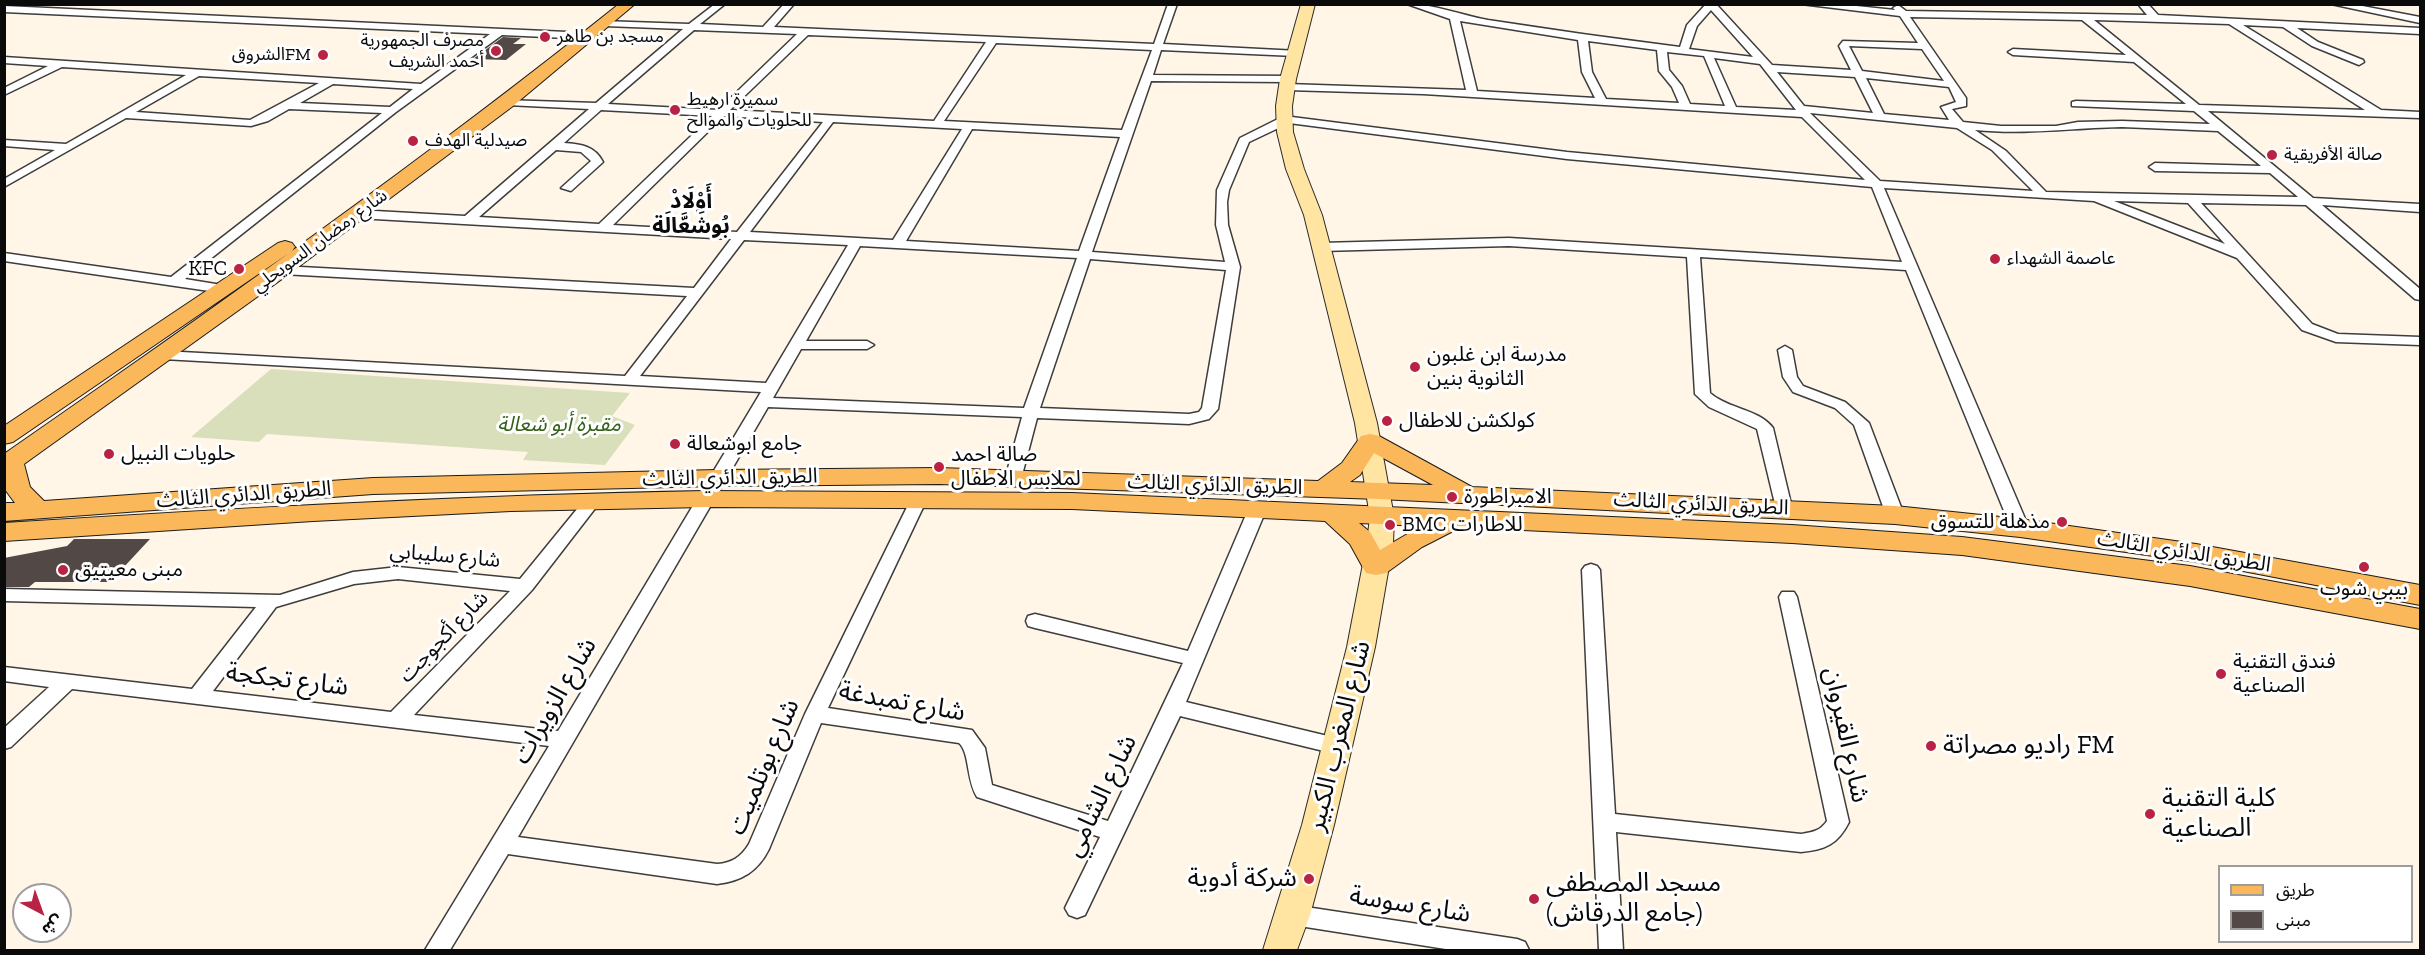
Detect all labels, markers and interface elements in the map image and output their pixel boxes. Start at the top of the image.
place label: مسجد بن طاهر [557,26,664,48]
place label: مصرف الجمهورية أحمد الشريف [360,30,484,72]
marker: مسجد بن طاهر [538,30,552,44]
place label: الشروقFM [232,44,311,66]
marker: مصرف الجمهورية أحمد الشريف [489,44,503,58]
marker: الشروقFM [316,48,330,62]
place label: سميرة ارهيط للحلويات والموالح [687,89,812,132]
marker: سميرة ارهيط للحلويات والموالح [668,103,682,117]
place label: صيدلية الهدف [425,130,527,152]
marker: صيدلية الهدف [406,134,420,148]
place label: صالة الأفريقية [2284,144,2382,166]
marker: صالة الأفريقية [2265,148,2279,162]
street label: شارع رمضان السويحلي [248,185,392,297]
district label: أَوْلَادْ بُوشَعَّالَة [652,189,730,240]
place label: عاصمة الشهداء [2007,248,2115,270]
marker: عاصمة الشهداء [1988,252,2002,266]
place label: KFC [188,256,227,282]
marker: KFC [232,262,246,276]
place label: مدرسة ابن غلبون الثانوية بنين [1427,342,1567,392]
marker: مدرسة ابن غلبون الثانوية بنين [1408,360,1422,374]
place label: كولكشن للاطفال [1399,408,1535,434]
park label: مقبرة أبو شعالة [497,412,621,438]
marker: كولكشن للاطفال [1380,414,1394,428]
place label: جامع ابوشعالة [687,431,802,457]
marker: جامع ابوشعالة [668,437,682,451]
place label: حلويات النبيل [121,441,236,467]
place label: صالة احمد لملابس الاطفال [951,442,1081,492]
marker: حلويات النبيل [102,447,116,461]
marker: صالة احمد لملابس الاطفال [932,460,946,474]
street label: الطريق الدائري الثالث [642,464,818,492]
street label: الطريق الدائري الثالث [1127,469,1303,501]
street label: الطريق الدائري الثالث [156,476,332,514]
place label: الامبراطورة [1464,484,1552,510]
street label: الطريق الدائري الثالث [1613,487,1789,521]
marker: الامبراطورة [1445,490,1459,504]
place label: مذهلة للتسوق [1931,509,2050,535]
place label: BMC للاطارات [1402,512,1523,538]
marker: مذهلة للتسوق [2055,515,2069,529]
marker: BMC للاطارات [1383,518,1397,532]
street label: الطريق الدائري الثالث [2096,526,2272,578]
street label: شارع سليبابي [389,539,501,573]
place label: مبنى معيتيق [75,557,183,583]
marker: بيبي شوب [2357,560,2371,574]
marker: مبنى معيتيق [56,563,70,577]
place label: بيبي شوب [2320,576,2408,602]
street label: شارع أكجوجت [394,586,494,688]
street label: شارع الزويرات [506,632,604,770]
street label: شارع المغرب الكبير [1300,638,1378,834]
place label: فندق التقنية الصناعية [2233,649,2336,699]
street label: شارع تجكجة [224,657,350,703]
street label: شارع القيروان [1816,664,1876,806]
marker: فندق التقنية الصناعية [2214,667,2228,681]
street label: شارع تمبدغة [836,676,968,728]
street label: شارع بوتلميت [721,694,807,840]
street label: شارع الشامي [1058,730,1144,862]
place label: راديو مصراتة FM [1943,730,2114,762]
marker: راديو مصراتة FM [1924,739,1938,753]
place label: كلية التقنية الصناعية [2162,783,2276,844]
marker: كلية التقنية الصناعية [2143,807,2157,821]
place label: شركة أدوية [1188,863,1297,895]
legend [2218,865,2413,943]
place label: مسجد المصطفى (جامع الدرقاش) [1546,868,1721,930]
marker: شركة أدوية [1302,872,1316,886]
text: طريق [2276,879,2315,901]
street label: شارع سوسة [1347,880,1473,930]
north arrow [12,883,72,943]
marker: مسجد المصطفى (جامع الدرقاش) [1527,892,1541,906]
text: مبنى [2276,909,2311,931]
text: ش [38,911,67,940]

